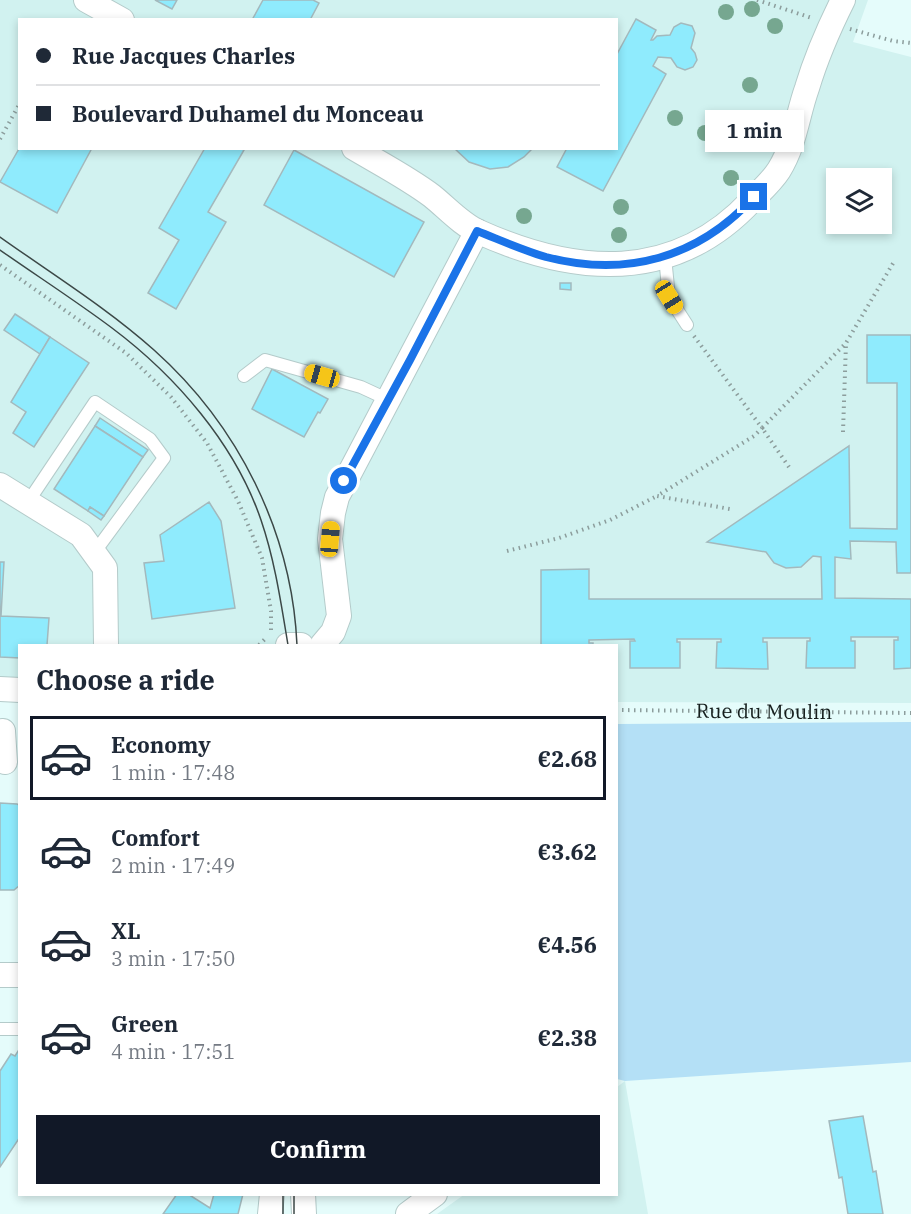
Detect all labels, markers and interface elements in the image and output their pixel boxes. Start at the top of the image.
text: Rue Jacques Charles [72,41,295,70]
text: Boulevard Duhamel du Monceau [72,99,424,128]
callout: 1 min [704,110,804,152]
text: 1 min [727,117,783,144]
map controls [826,168,892,234]
button: layers [826,168,892,234]
route end [740,183,767,210]
car [652,277,686,317]
car [302,362,342,390]
route start [330,467,357,494]
car [319,520,341,558]
text: Choose a ride [36,662,215,697]
street label: Rue du Moulin [696,697,833,725]
text: Economy [111,730,211,759]
icon: car [39,731,93,785]
text: €2.68 [538,744,597,773]
text: 1 min · 17:48 [111,759,235,786]
text: Comfort [111,823,200,852]
icon: car [39,824,93,878]
text: €3.62 [538,837,597,866]
text: 2 min · 17:49 [111,852,235,879]
text: XL [111,916,141,945]
icon: car [39,917,93,971]
text: €4.56 [538,930,597,959]
text: 3 min · 17:50 [111,945,235,972]
text: Green [111,1009,178,1038]
icon: car [39,1010,93,1064]
text: €2.38 [538,1023,597,1052]
text: 4 min · 17:51 [111,1038,235,1065]
button: Confirm [36,1115,600,1184]

